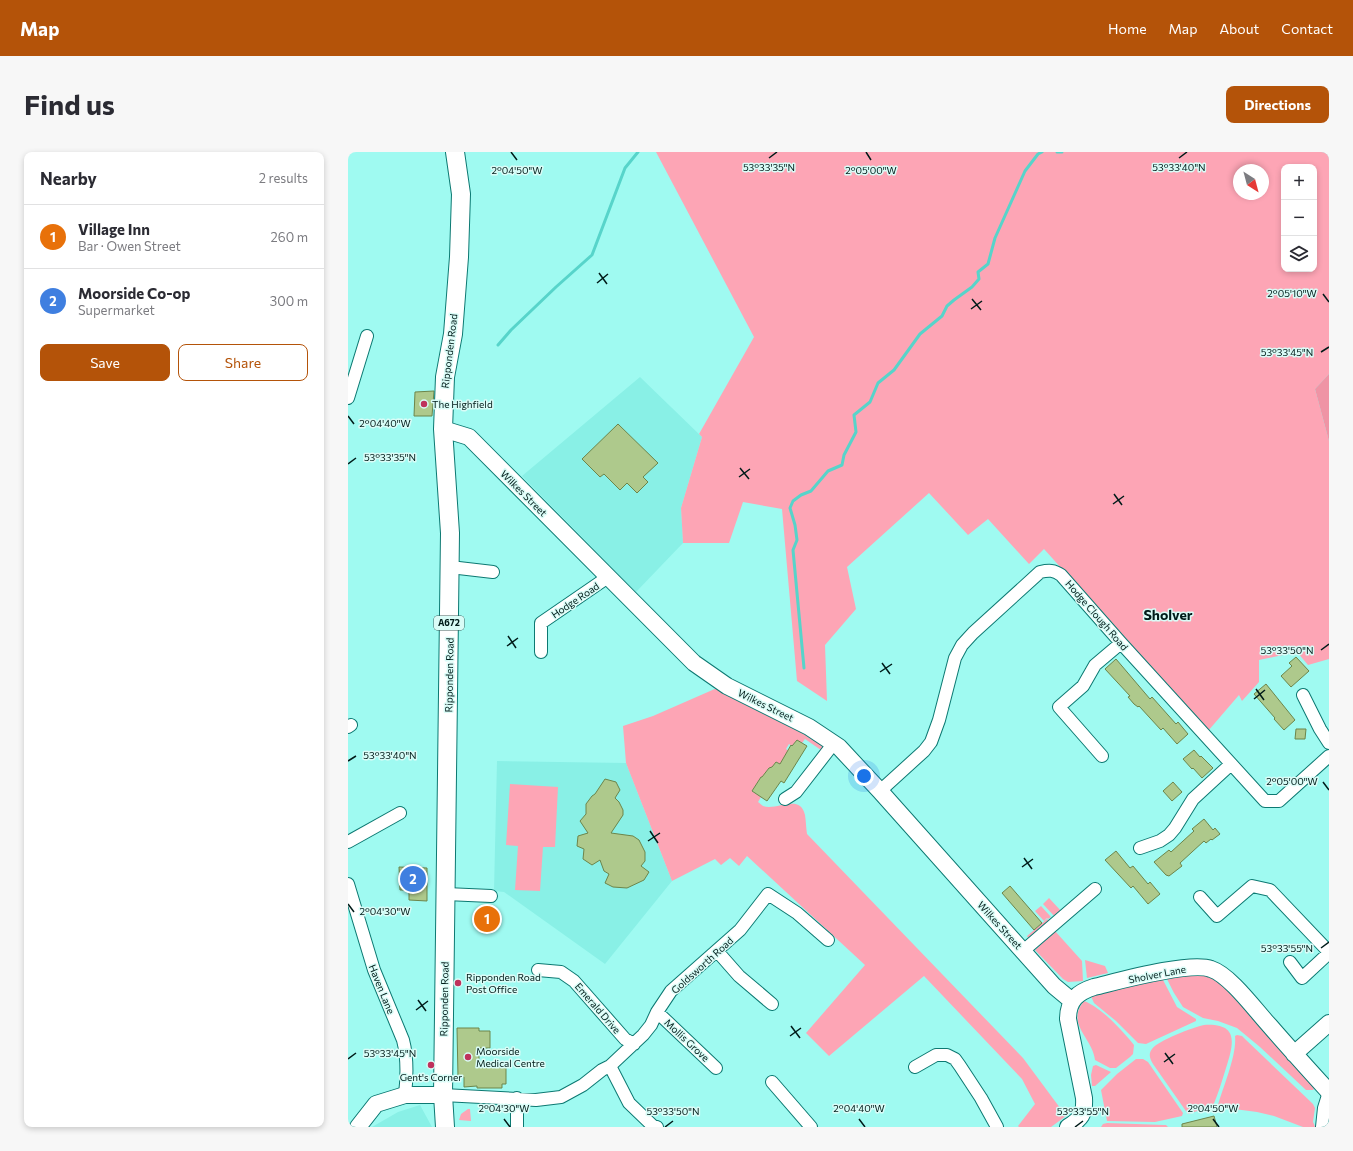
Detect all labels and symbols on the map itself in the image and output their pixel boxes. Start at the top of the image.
text: 53°33'35"N [743,161,795,173]
text: 53°33'40"N [1152,161,1206,173]
text: 2°04'50"W [491,164,543,176]
text: 2°05'00"W [845,164,897,176]
north arrow [1233,164,1269,200]
text: 2°05'10"W [1267,287,1317,299]
street label: Ripponden Road [438,313,460,389]
text: 53°33'45"N [1261,346,1313,358]
place label: The Highfield [432,398,493,410]
marker: The Highfield [419,399,429,409]
text: 2°04'40"W [359,417,411,429]
text: 53°33'35"N [364,451,416,463]
street label: Wilkes Street [498,467,550,519]
street label: Hodge Clough Road [1063,577,1131,653]
street label: Hodge Road [549,579,601,620]
district label: Sholver [1143,606,1193,623]
road number: A672 [434,616,464,630]
street label: Ripponden Road [442,637,456,713]
text: 53°33'50"N [1260,644,1314,656]
street label: Wilkes Street [736,686,796,724]
text: 53°33'40"N [363,749,417,761]
your location [854,766,874,786]
text: 2°05'00"W [1266,775,1318,787]
pin: 2 [400,864,426,894]
street label: Wilkes Street [975,898,1025,952]
pin: 1 [474,904,500,934]
text: 2°04'30"W [359,905,411,917]
street label: Goldsworth Road [669,934,736,996]
text: 53°33'55"N [1261,942,1313,954]
street label: Ripponden Road [437,961,451,1037]
street label: Haven Lane [367,962,397,1016]
street label: Sholver Lane [1127,963,1187,985]
place label: Ripponden Road Post Office [466,971,541,995]
marker: Ripponden Road Post Office [453,978,463,988]
street label: Emerald Drive [573,980,623,1036]
street label: Mollis Grove [662,1016,712,1064]
place label: Moorside Medical Centre [476,1045,545,1069]
text: 53°33'45"N [364,1047,416,1059]
marker: Moorside Medical Centre [463,1052,473,1062]
marker: Gent's Corner [426,1060,436,1070]
place label: Gent's Corner [400,1071,462,1083]
text: 2°04'30"W [478,1102,530,1114]
text: 2°04'40"W [833,1102,885,1114]
text: 2°04'50"W [1187,1102,1239,1114]
text: 53°33'50"N [646,1105,700,1117]
text: 53°33'55"N [1057,1105,1109,1117]

